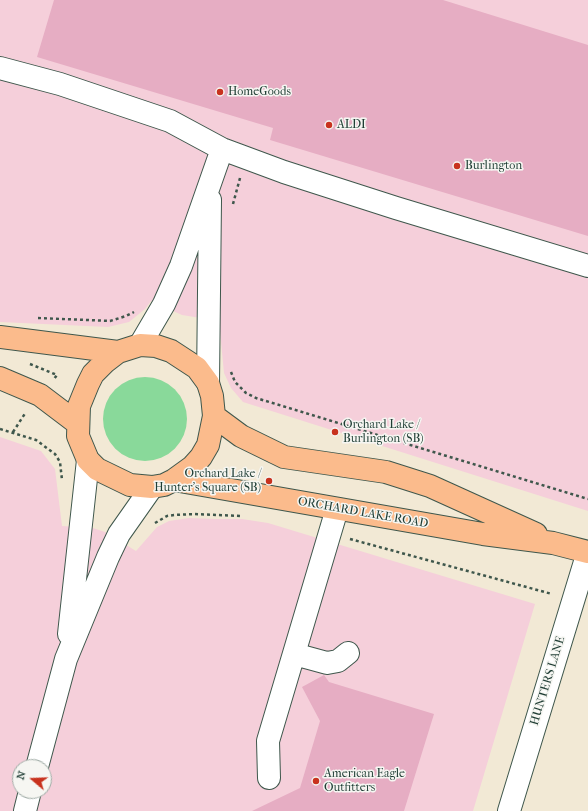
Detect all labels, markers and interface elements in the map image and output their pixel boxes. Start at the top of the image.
place label: HomeGoods [228,85,291,99]
marker: HomeGoods [215,87,225,97]
place label: ALDI [337,118,366,132]
marker: ALDI [324,120,334,130]
place label: Burlington [465,159,522,173]
marker: Burlington [452,161,462,171]
place label: Orchard Lake / Burlington (SB) [343,418,424,446]
marker: Orchard Lake / Burlington (SB) [330,427,340,437]
place label: Orchard Lake / Hunter's Square (SB) [154,467,261,495]
marker: Orchard Lake / Hunter's Square (SB) [264,476,274,486]
street label: ORCHARD LAKE ROAD [297,494,429,532]
street label: HUNTERS LANE [528,635,568,727]
north arrow [12,759,52,799]
place label: American Eagle Outfitters [324,767,405,795]
text: N [14,769,29,781]
marker: American Eagle Outfitters [311,776,321,786]

